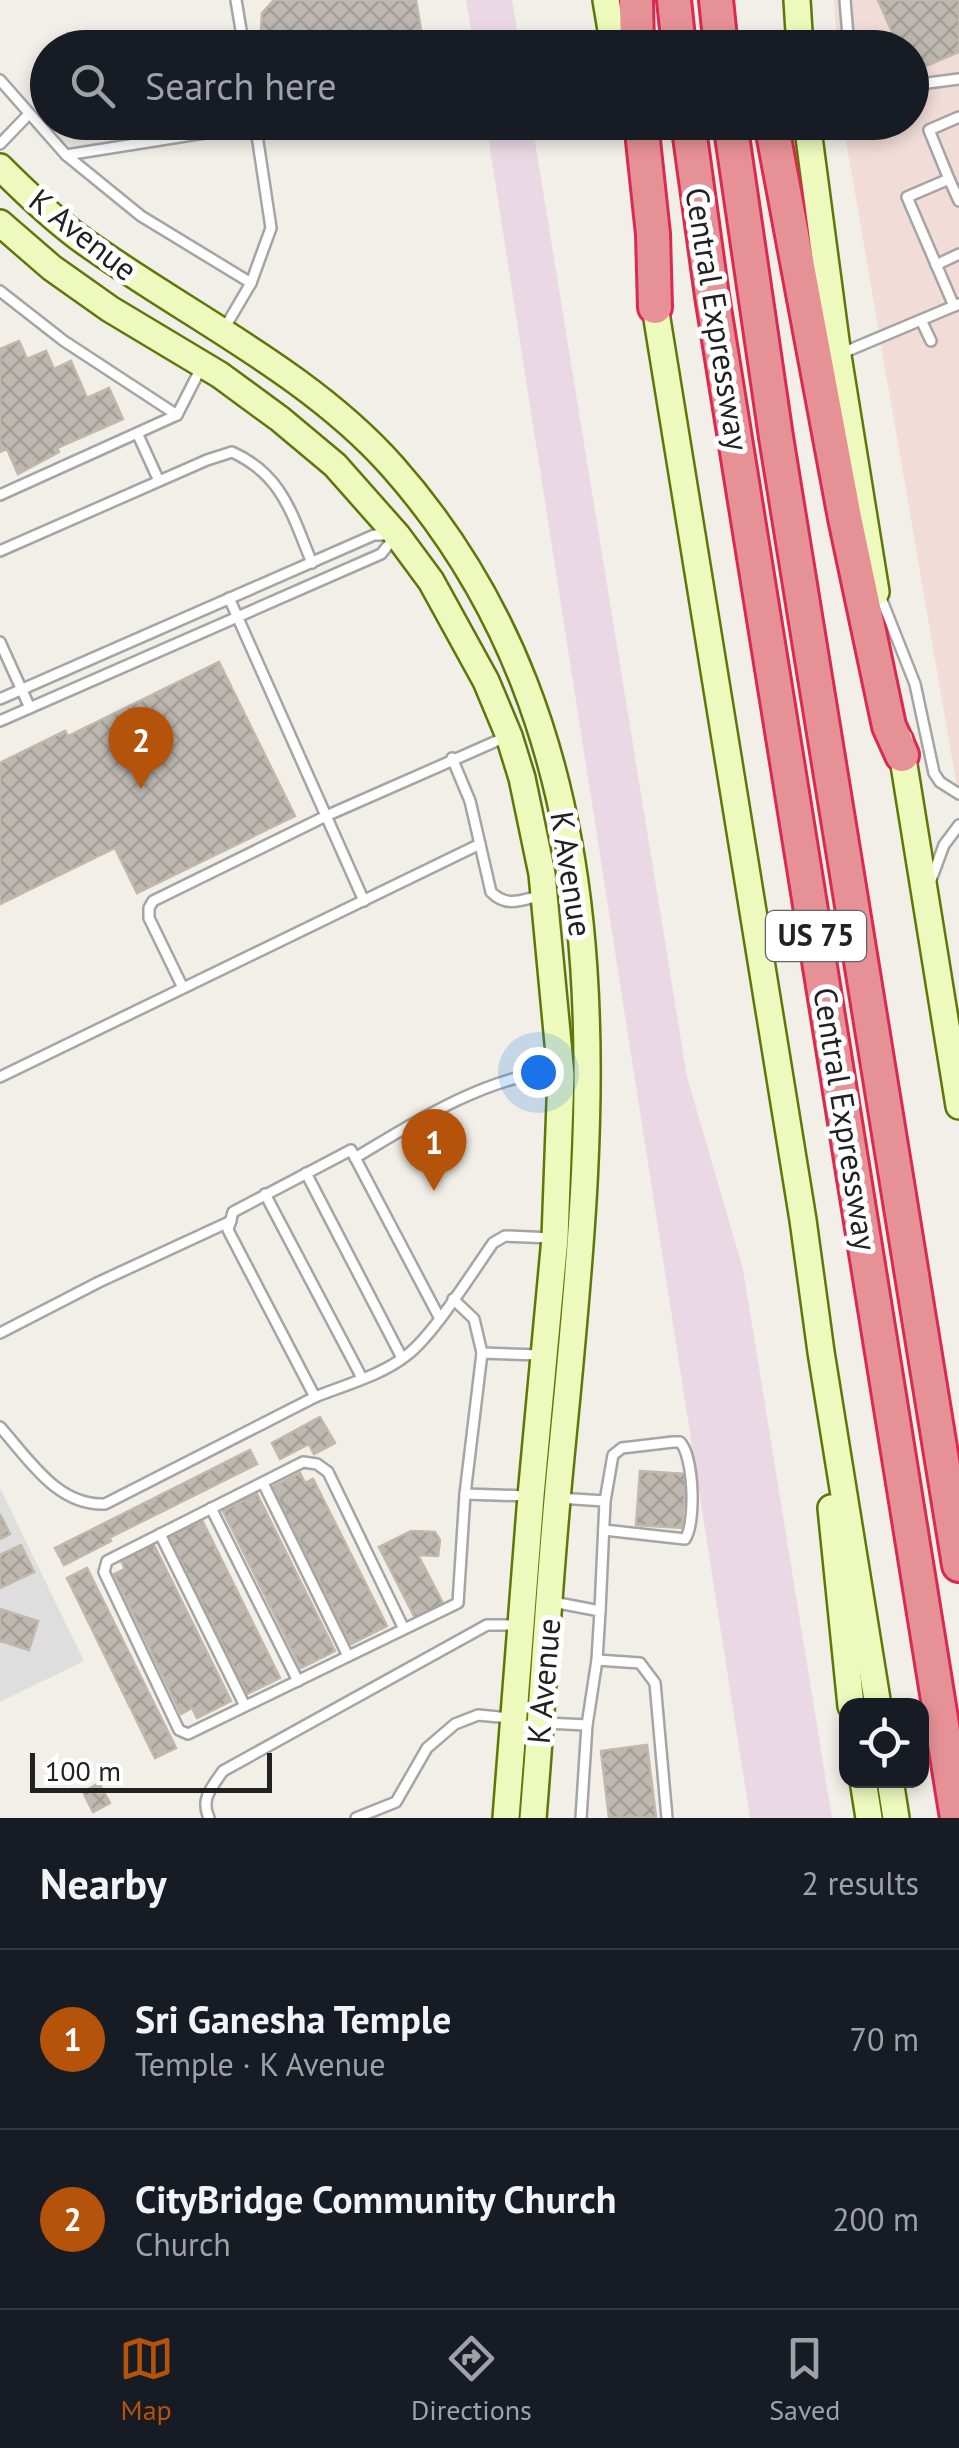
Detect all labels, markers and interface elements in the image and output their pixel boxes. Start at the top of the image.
search box [30,30,929,140]
icon: search [65,58,120,113]
text: Search here [145,61,337,110]
street label: K Avenue [21,179,146,290]
street label: Central Expressway [676,184,760,453]
pin: 2 [108,706,174,789]
street label: K Avenue [541,808,603,939]
road number: US 75 [766,911,866,961]
street label: Central Expressway [804,984,888,1253]
your location [513,1047,564,1098]
pin: 1 [402,1108,466,1191]
street label: K Avenue [517,1616,569,1746]
map controls [839,1698,929,1788]
button: locate [839,1698,929,1788]
scale bar [30,1748,272,1792]
text: 100 m [45,1752,121,1789]
text: Nearby [40,1856,167,1911]
text: 2 results [801,1862,919,1904]
text: Sri Ganesha Temple [135,1994,451,2043]
text: 1 [63,2018,82,2060]
text: 70 m [850,2018,919,2060]
text: Temple · K Avenue [135,2043,385,2085]
text: CityBridge Community Church [135,2174,616,2223]
text: 2 [63,2198,82,2240]
text: 200 m [832,2198,919,2240]
text: Church [135,2223,231,2265]
tab: Map [119,2331,174,2428]
tab: Directions [411,2331,532,2428]
tab: Saved [769,2331,840,2428]

